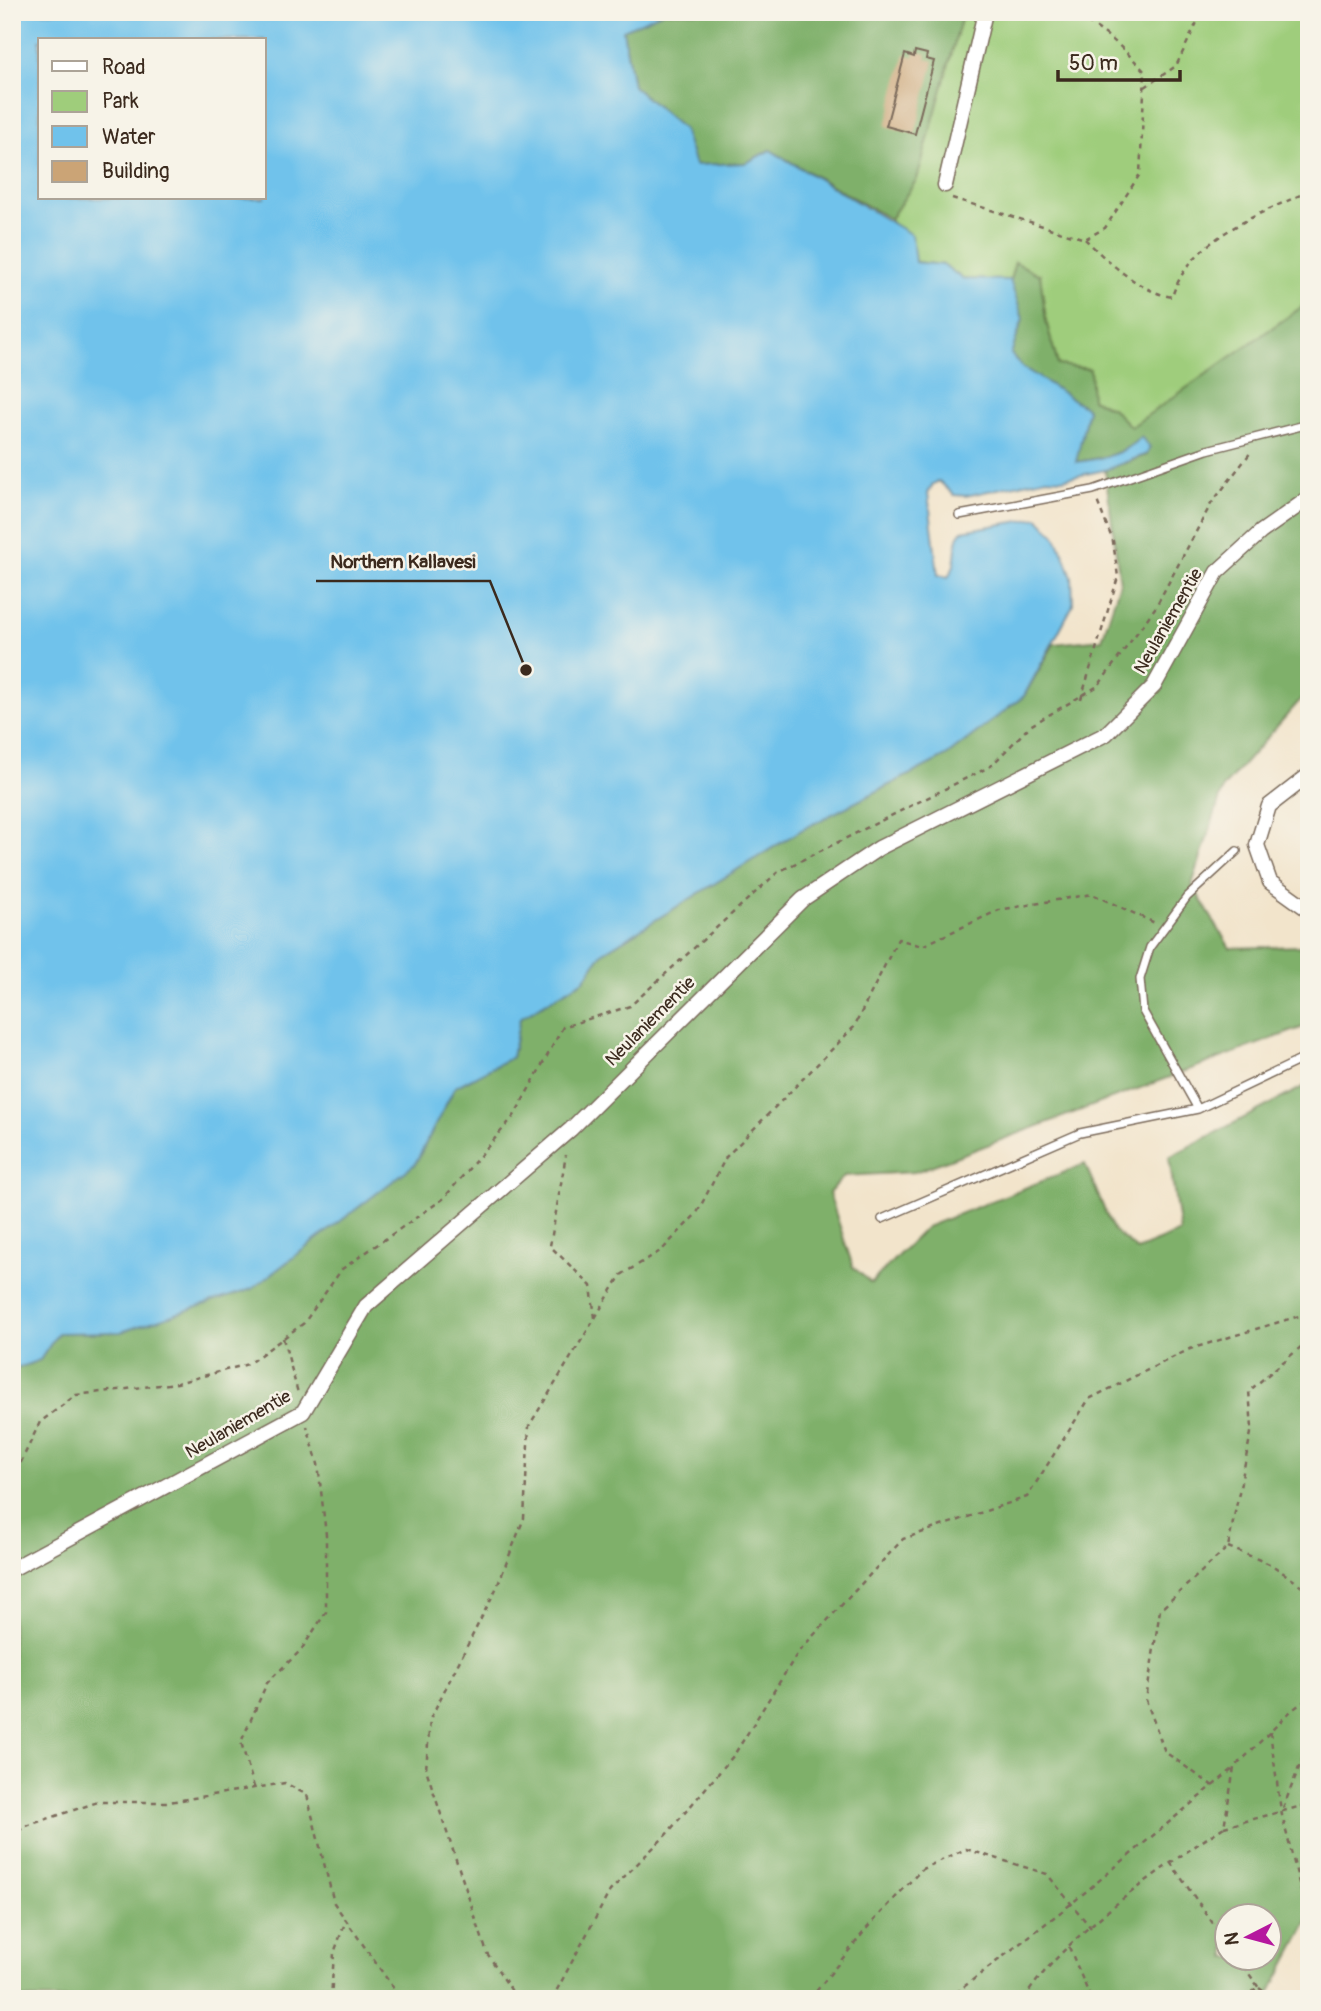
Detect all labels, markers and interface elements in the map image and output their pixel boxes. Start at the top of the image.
legend [38,38,266,200]
scale bar [1058,38,1181,82]
text: 50 m [1069,50,1118,77]
text: Road [102,54,146,81]
text: Park [102,88,139,115]
text: Water [102,124,156,151]
text: Building [102,158,169,185]
callout: Northern Kallavesi [316,541,490,581]
text: Northern Kallavesi [330,550,476,574]
street label: Neulaniementie [1129,564,1208,678]
street label: Neulaniementie [600,971,700,1071]
street label: Neulaniementie [181,1385,295,1464]
north arrow [1212,1902,1282,1972]
text: N [1219,1931,1245,1946]

